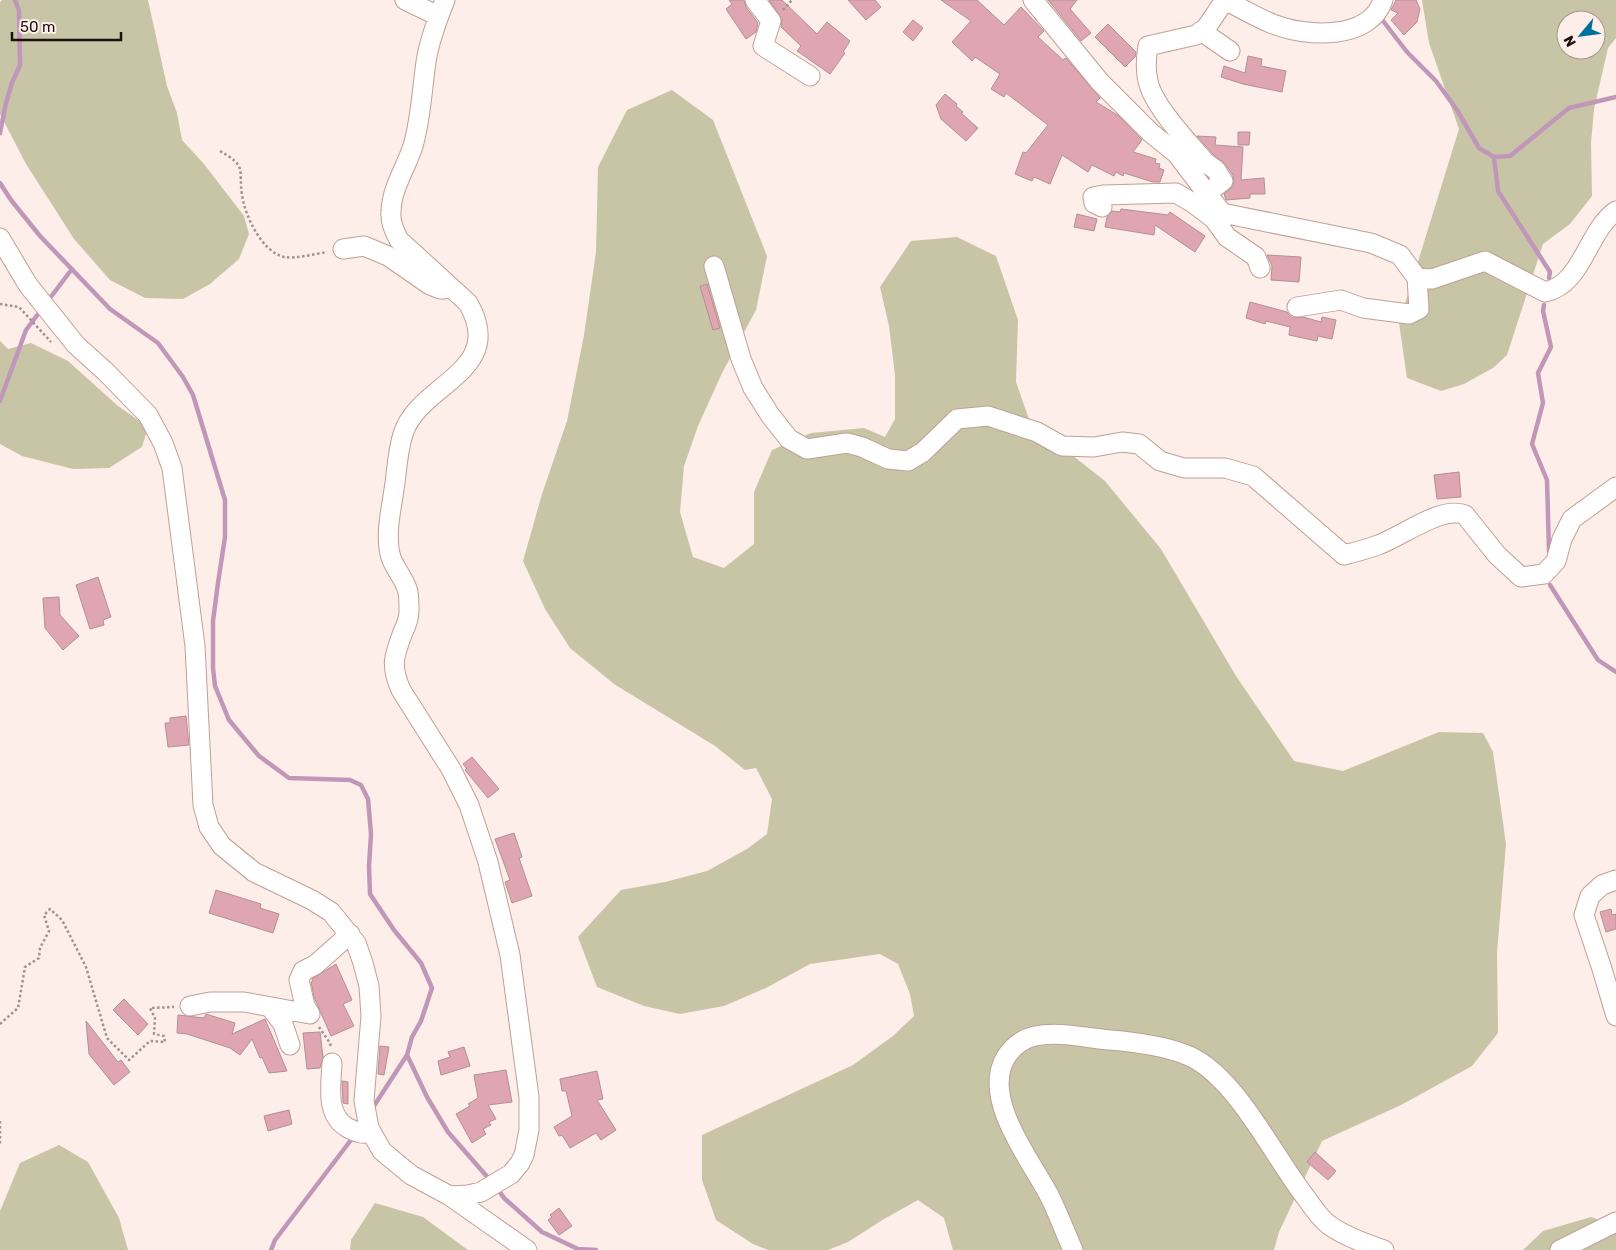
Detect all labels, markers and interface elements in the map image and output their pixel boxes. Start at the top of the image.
scale bar [12,10,121,42]
north arrow [1556,10,1606,60]
text: 50 m [20,18,55,36]
text: N [1560,33,1580,50]

